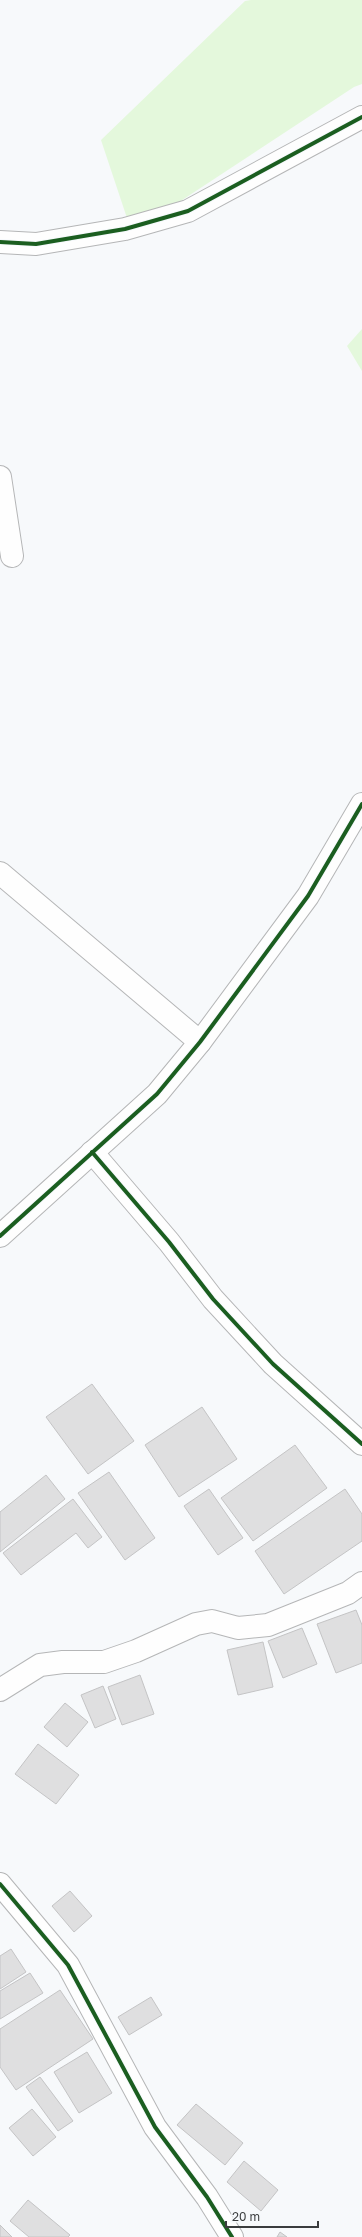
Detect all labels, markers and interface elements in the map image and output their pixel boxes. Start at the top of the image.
scale bar [226,2203,318,2229]
text: 20 m [232,2209,260,2224]

